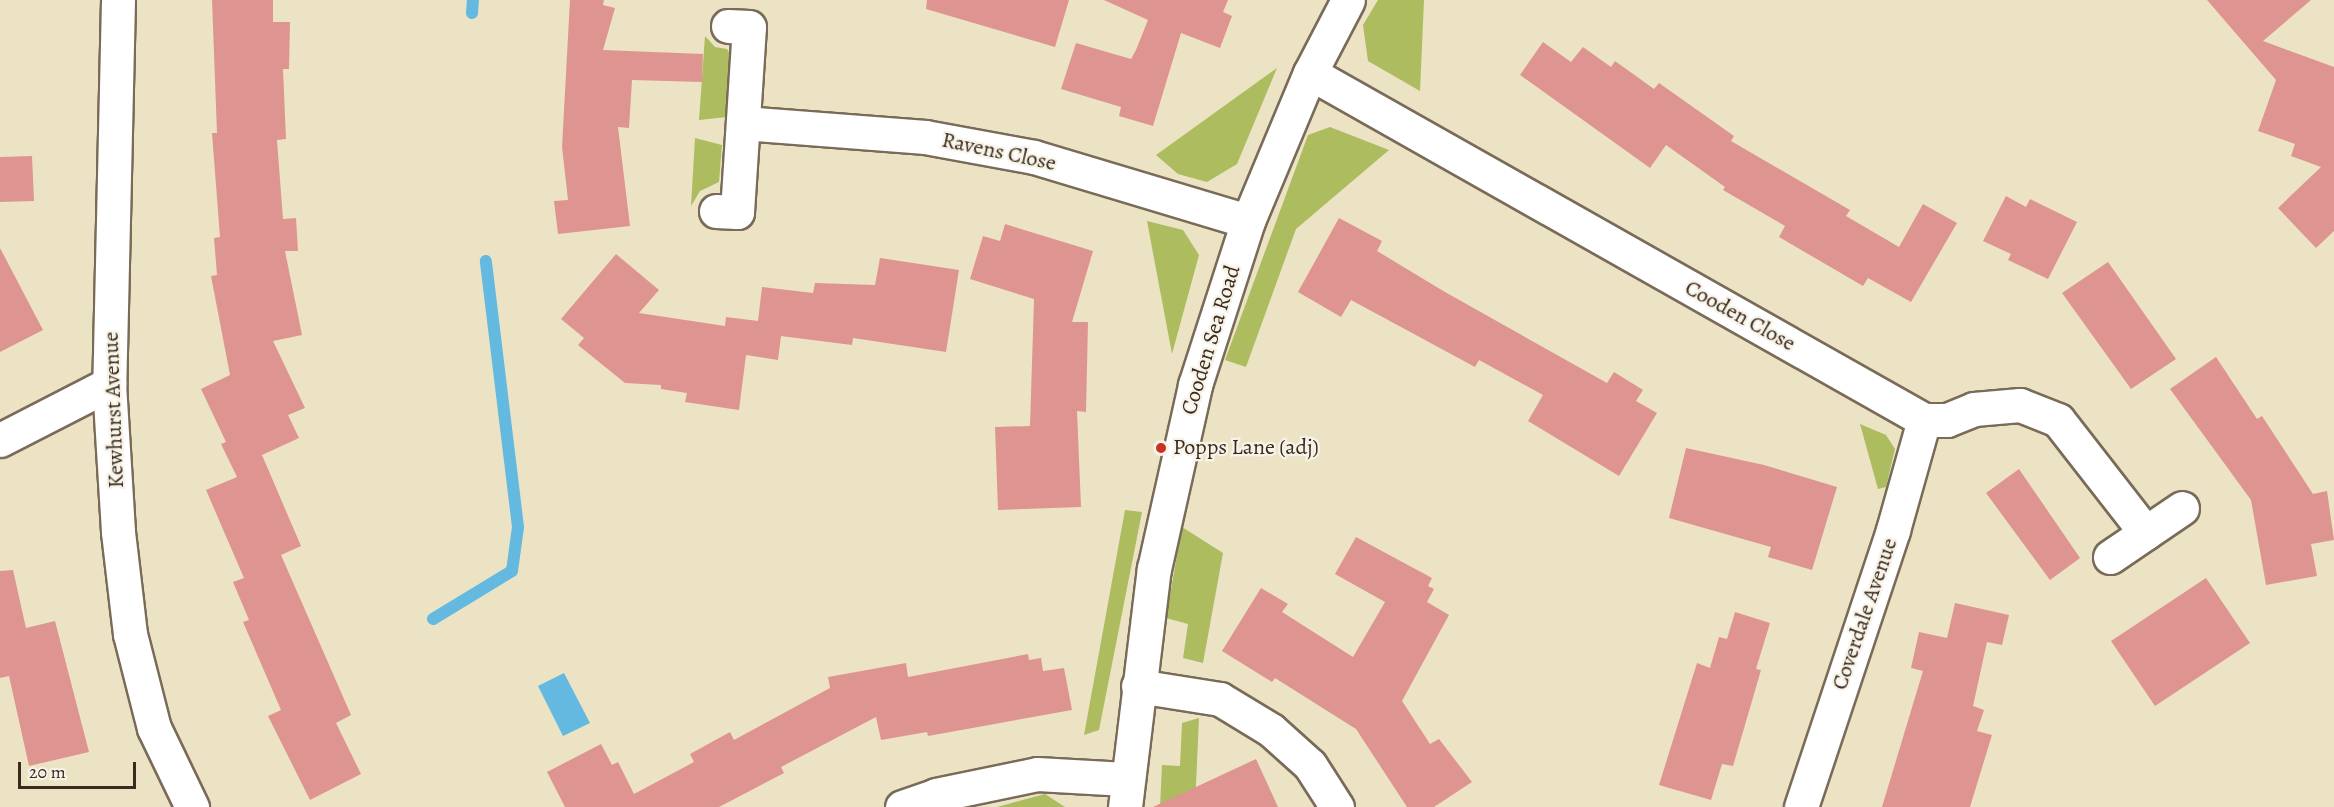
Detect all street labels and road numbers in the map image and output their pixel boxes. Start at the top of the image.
street label: Ravens Close [939,127,1059,177]
street label: Cooden Sea Road [1176,262,1246,418]
street label: Cooden Close [1680,275,1800,357]
street label: Kewhurst Avenue [98,331,130,489]
street label: Coverdale Avenue [1827,535,1903,693]

